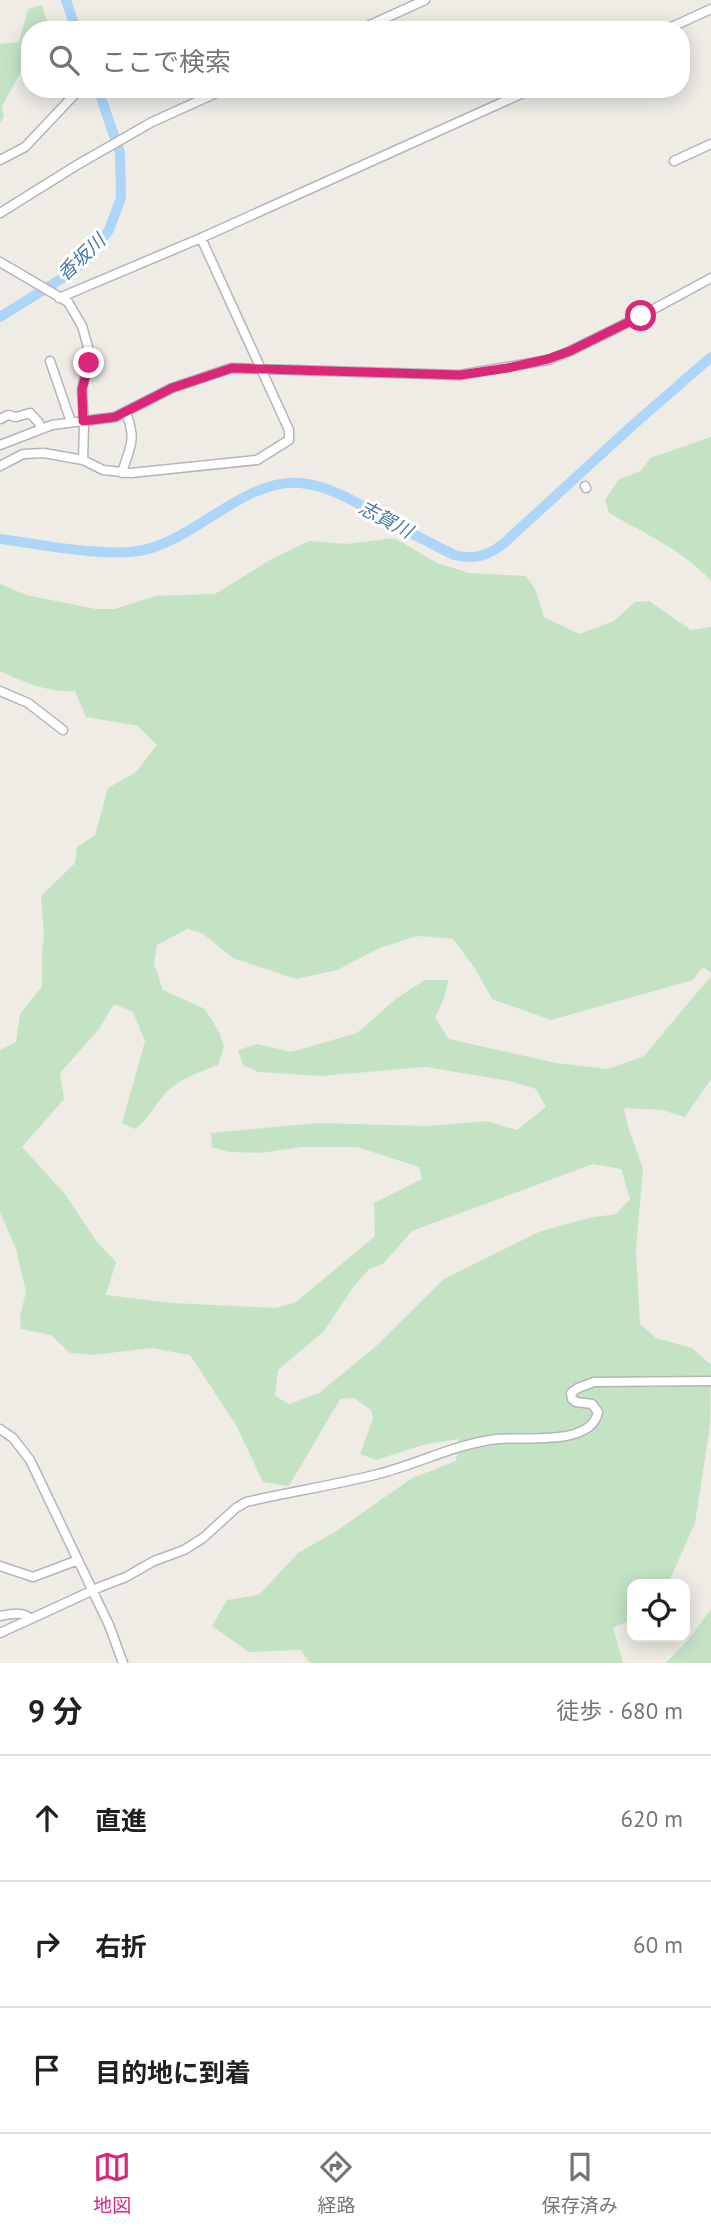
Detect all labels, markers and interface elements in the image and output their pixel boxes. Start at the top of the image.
search box [21,21,690,98]
icon: search [45,41,83,79]
text: ここで検索 [101,45,231,78]
water label: 香坂川 [52,227,111,285]
route start [625,300,656,331]
route end [73,347,104,378]
water label: 志賀川 [355,495,419,544]
map controls [627,1579,690,1642]
button: locate [627,1579,690,1642]
text: 9 分 [28,1691,83,1730]
text: 徒歩 · 680 m [556,1696,683,1725]
icon: ahead [28,1799,66,1837]
text: 直進 [95,1804,147,1837]
text: 620 m [621,1804,683,1833]
icon: right [28,1925,66,1963]
text: 右折 [95,1930,147,1963]
text: 60 m [633,1930,683,1959]
icon: arrive [28,2051,66,2089]
text: 目的地に到着 [95,2056,251,2089]
tab: 地図 [93,2148,131,2217]
tab: 経路 [317,2148,356,2217]
tab: 保存済み [542,2148,618,2217]

